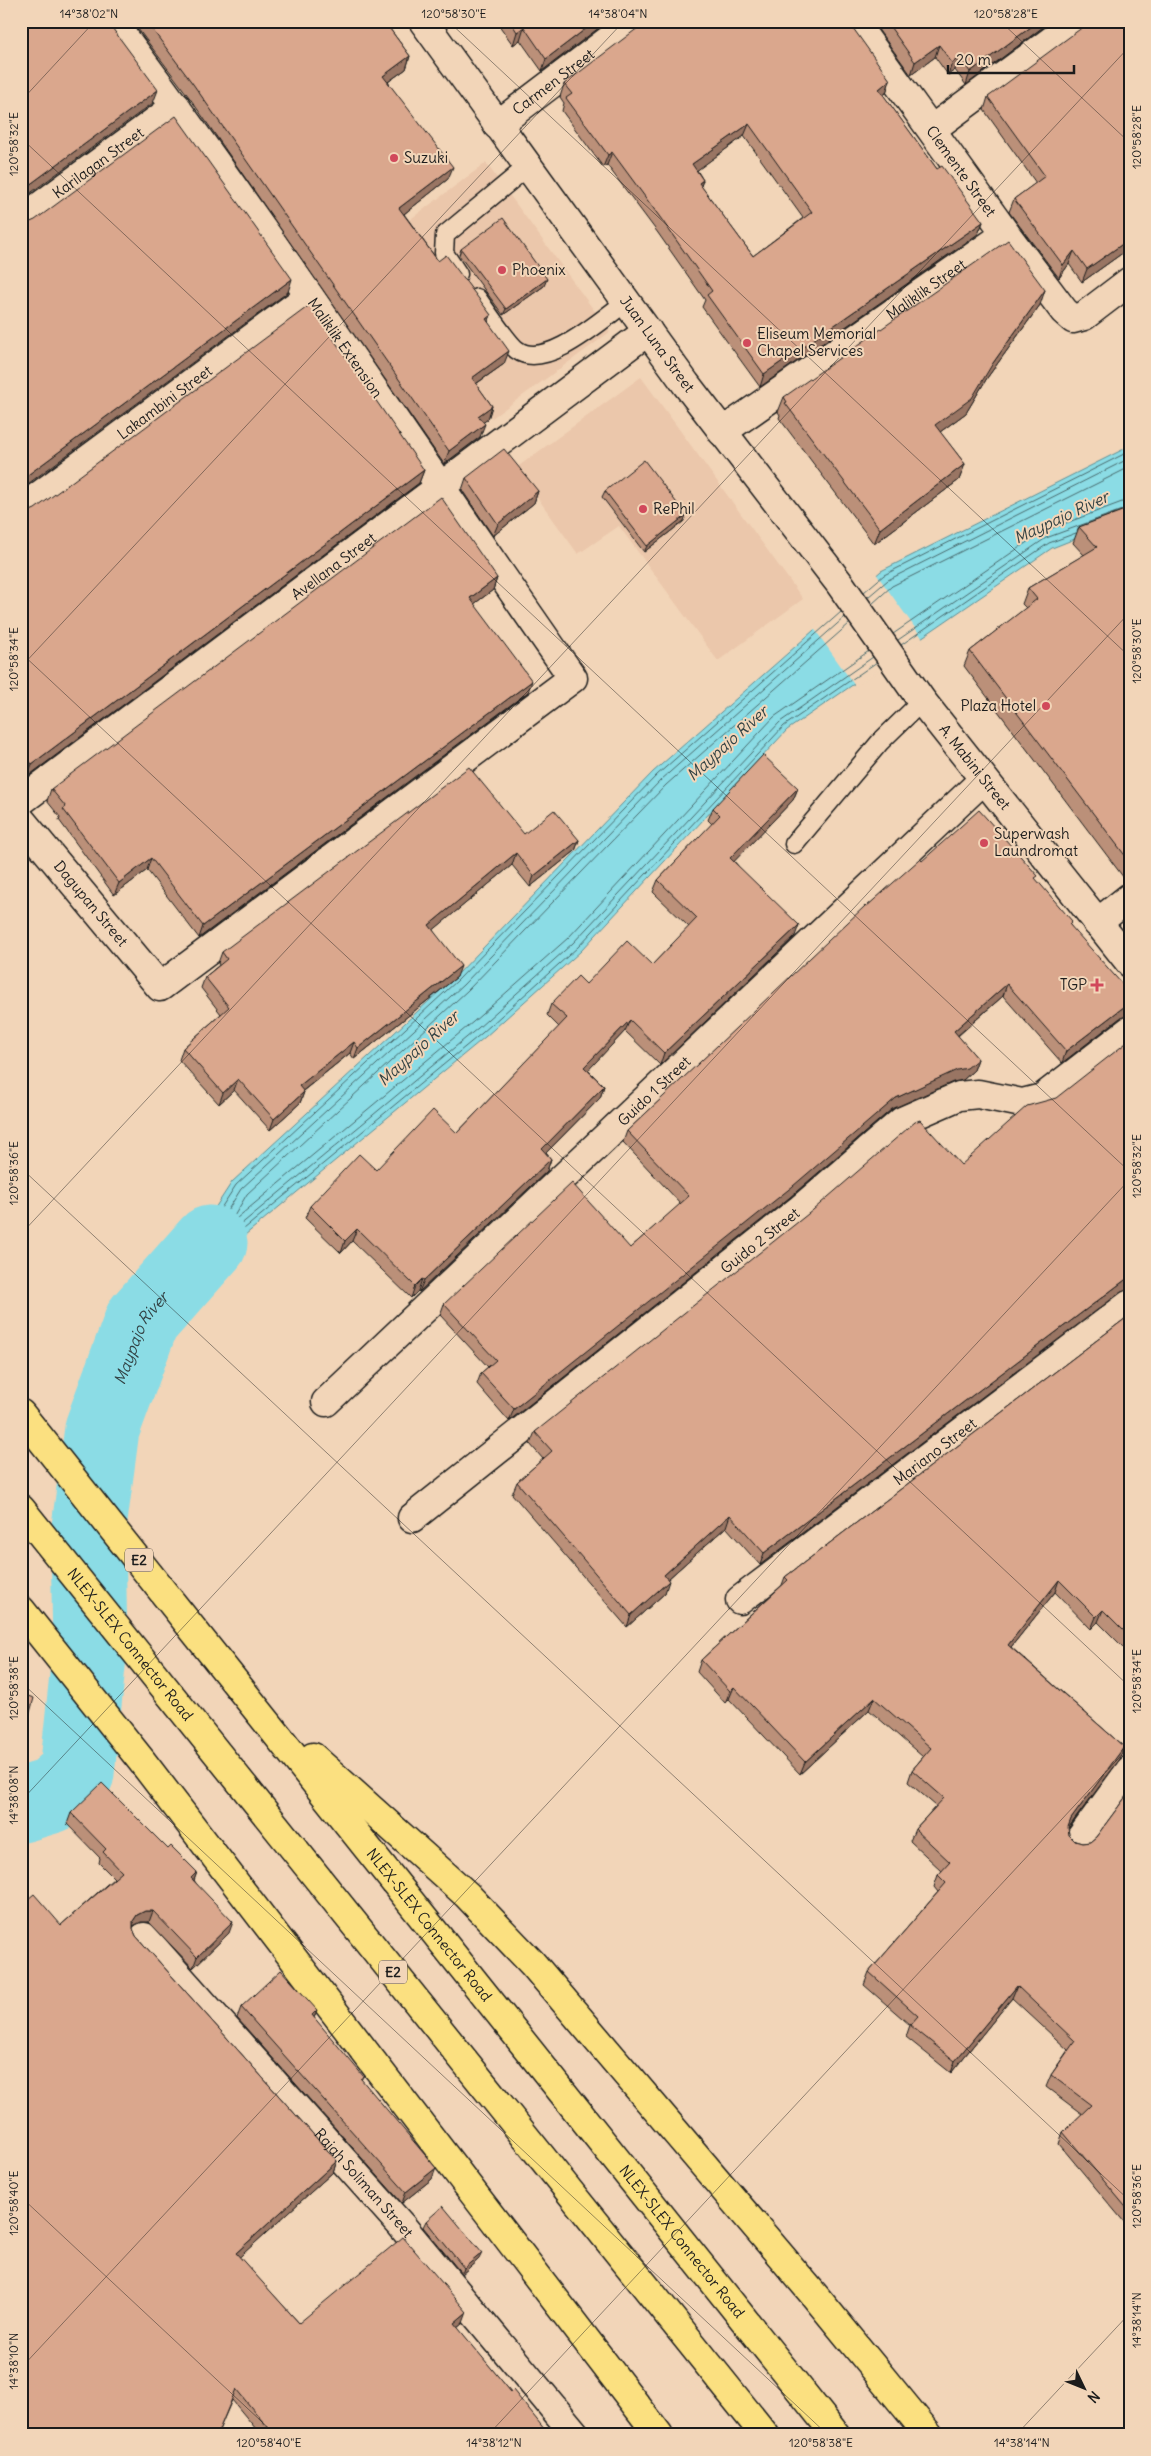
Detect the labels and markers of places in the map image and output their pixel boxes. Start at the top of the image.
place label: Suzuki [404,148,448,167]
marker: Suzuki [388,152,400,164]
place label: Phoenix [512,260,566,279]
marker: Phoenix [496,264,508,276]
place label: Eliseum Memorial Chapel Services [757,324,876,360]
marker: Eliseum Memorial Chapel Services [741,337,753,349]
place label: RePhil [653,499,695,518]
marker: RePhil [637,503,649,515]
place label: Plaza Hotel [960,696,1036,715]
marker: Plaza Hotel [1040,700,1052,712]
place label: Superwash Laundromat [994,824,1078,860]
marker: Superwash Laundromat [978,837,990,849]
place label: TGP [1060,975,1087,994]
marker: TGP [1091,979,1103,991]

